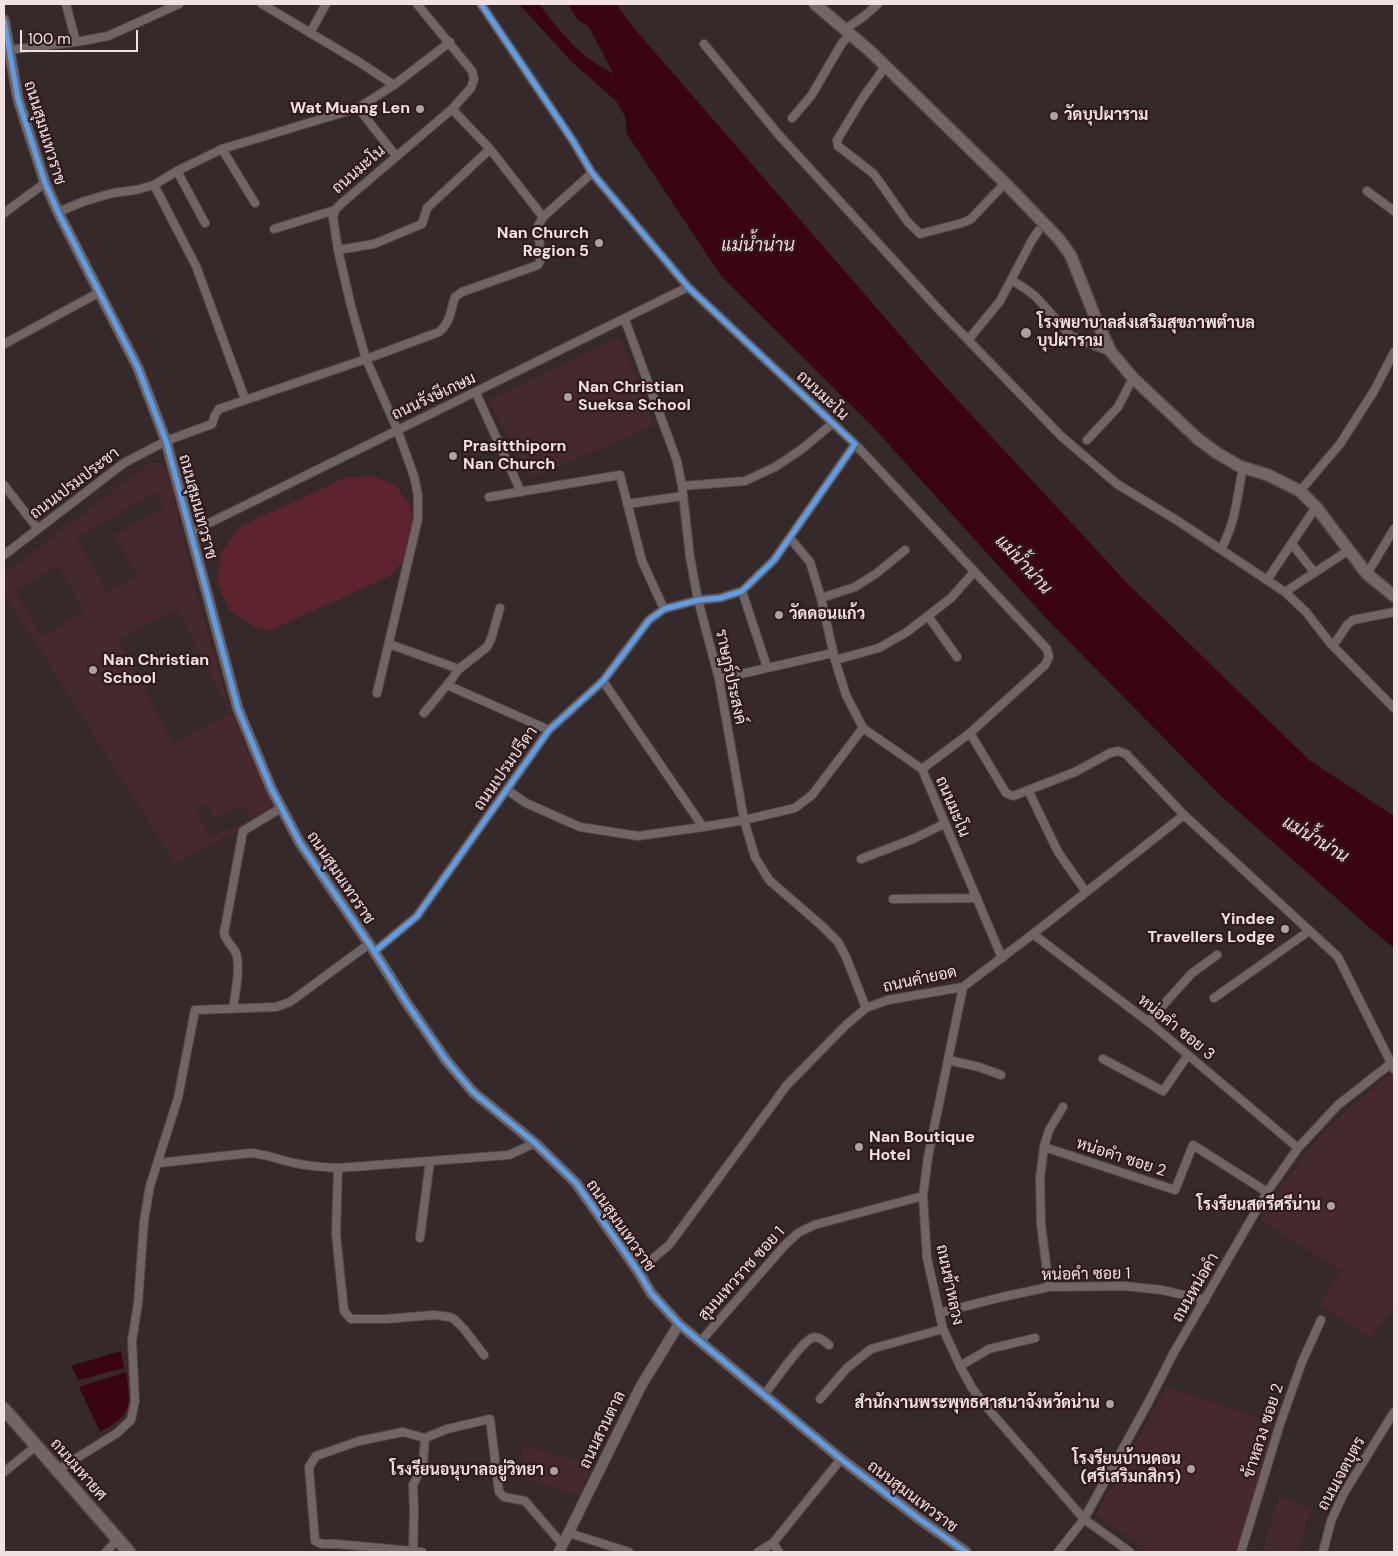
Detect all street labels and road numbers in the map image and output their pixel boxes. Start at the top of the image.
street label: ถนนสุมนเทวราช [19,79,69,187]
street label: ถนนมะโน [328,142,390,198]
street label: ถนนมะโน [792,367,852,425]
street label: ถนนรังษีเกษม [389,369,479,425]
street label: ถนนเปรมประชา [27,444,123,524]
street label: ถนนสุมนเทวราช [174,452,220,562]
street label: ราษฎร์ประสงค์ [711,628,749,726]
street label: ถนนเปรมปรีดา [470,723,542,815]
street label: ถนนมะโน [931,774,973,840]
street label: ถนนสุมนเทวราช [302,828,378,928]
street label: ถนนคำยอด [881,963,959,997]
street label: หน่อคำ ซอย 3 [1134,991,1218,1065]
street label: หน่อคำ ซอย 2 [1074,1134,1168,1182]
street label: ถนนสุมนเทวราช [581,1176,659,1276]
street label: สุมนเทวราช ซอย 1 [695,1223,789,1325]
street label: ถนนข้าหลวง [931,1243,967,1327]
street label: ถนนหน่อคำ [1168,1250,1224,1326]
street label: หน่อคำ ซอย 1 [1041,1265,1131,1285]
street label: ข้าหลวง ซอย 2 [1240,1381,1288,1481]
street label: ถนนสวนตาล [576,1388,630,1472]
street label: ถนนเจตบุตร [1314,1434,1370,1514]
street label: ถนนมหายศ [46,1435,110,1505]
street label: ถนนสุมนเทวราช [863,1457,961,1537]

